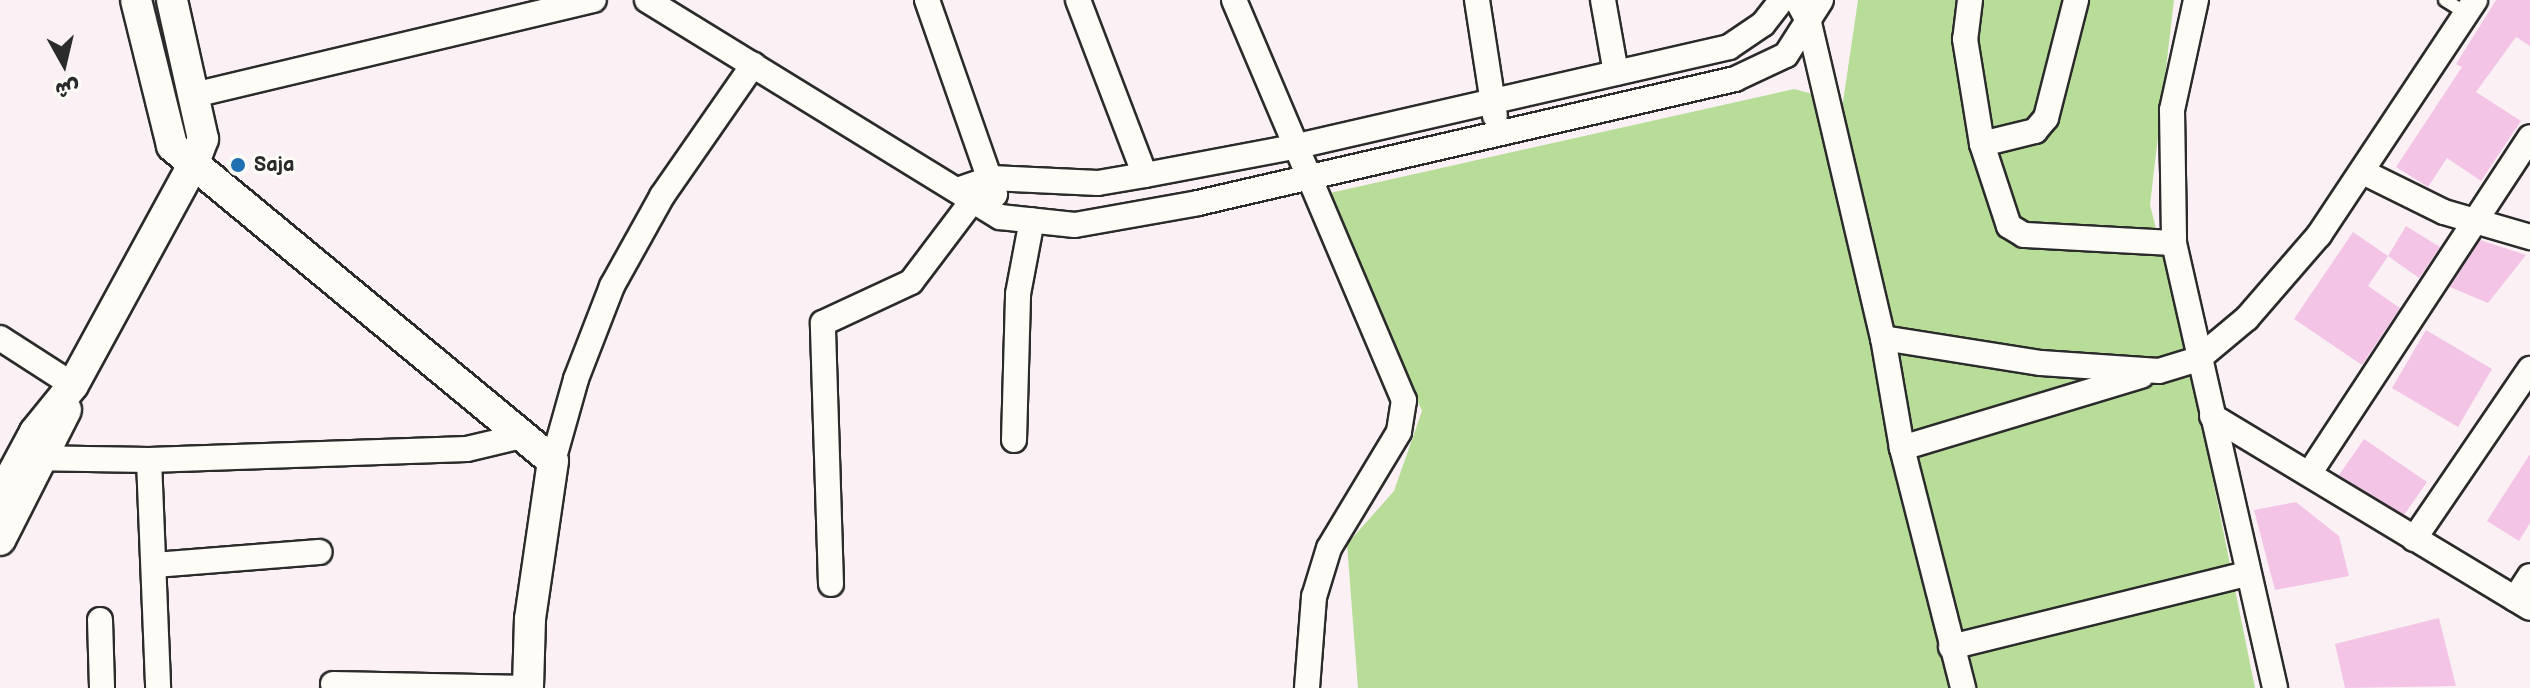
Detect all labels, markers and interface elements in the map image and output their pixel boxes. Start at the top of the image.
north arrow [24,24,104,104]
text: ش [54,73,81,103]
place label: Saja [254,153,294,177]
marker: Saja [229,156,247,174]

